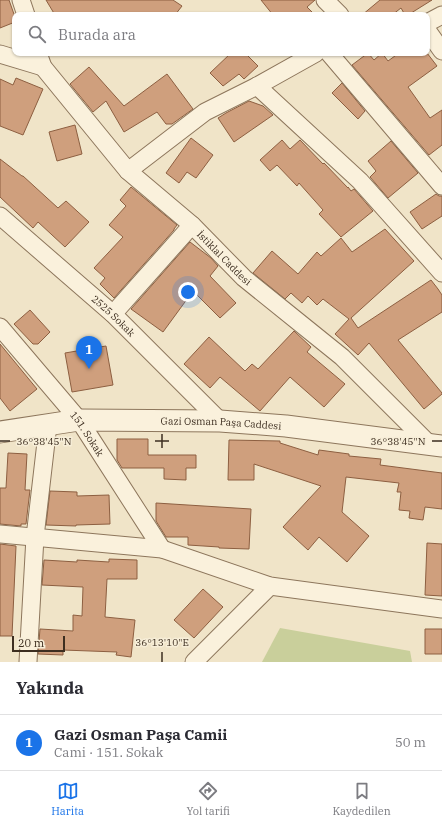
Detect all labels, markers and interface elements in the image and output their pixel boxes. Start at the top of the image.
search box [12,12,430,56]
icon: search [26,23,48,45]
text: Burada ara [58,25,136,44]
street label: İstiklal Caddesi [194,228,254,288]
your location [178,282,198,302]
street label: 2525 Sokak [89,292,138,340]
pin: 1 [76,336,102,369]
street label: 151. Sokak [67,409,107,459]
street label: Gazi Osman Paşa Caddesi [161,415,282,433]
text: 36°38'45"N [17,435,72,448]
text: 36°38'45"N [371,435,426,448]
scale bar [12,634,65,653]
text: 20 m [18,636,44,650]
text: 36°13'10"E [135,636,189,649]
text: Yakında [16,677,84,699]
text: Gazi Osman Paşa Camii [54,725,227,744]
text: 1 [25,734,33,751]
text: 50 m [395,734,426,751]
text: Cami · 151. Sokak [54,744,163,761]
tab: Harita [51,780,84,818]
tab: Yol tarifi [187,780,230,818]
tab: Kaydedilen [332,780,391,818]

